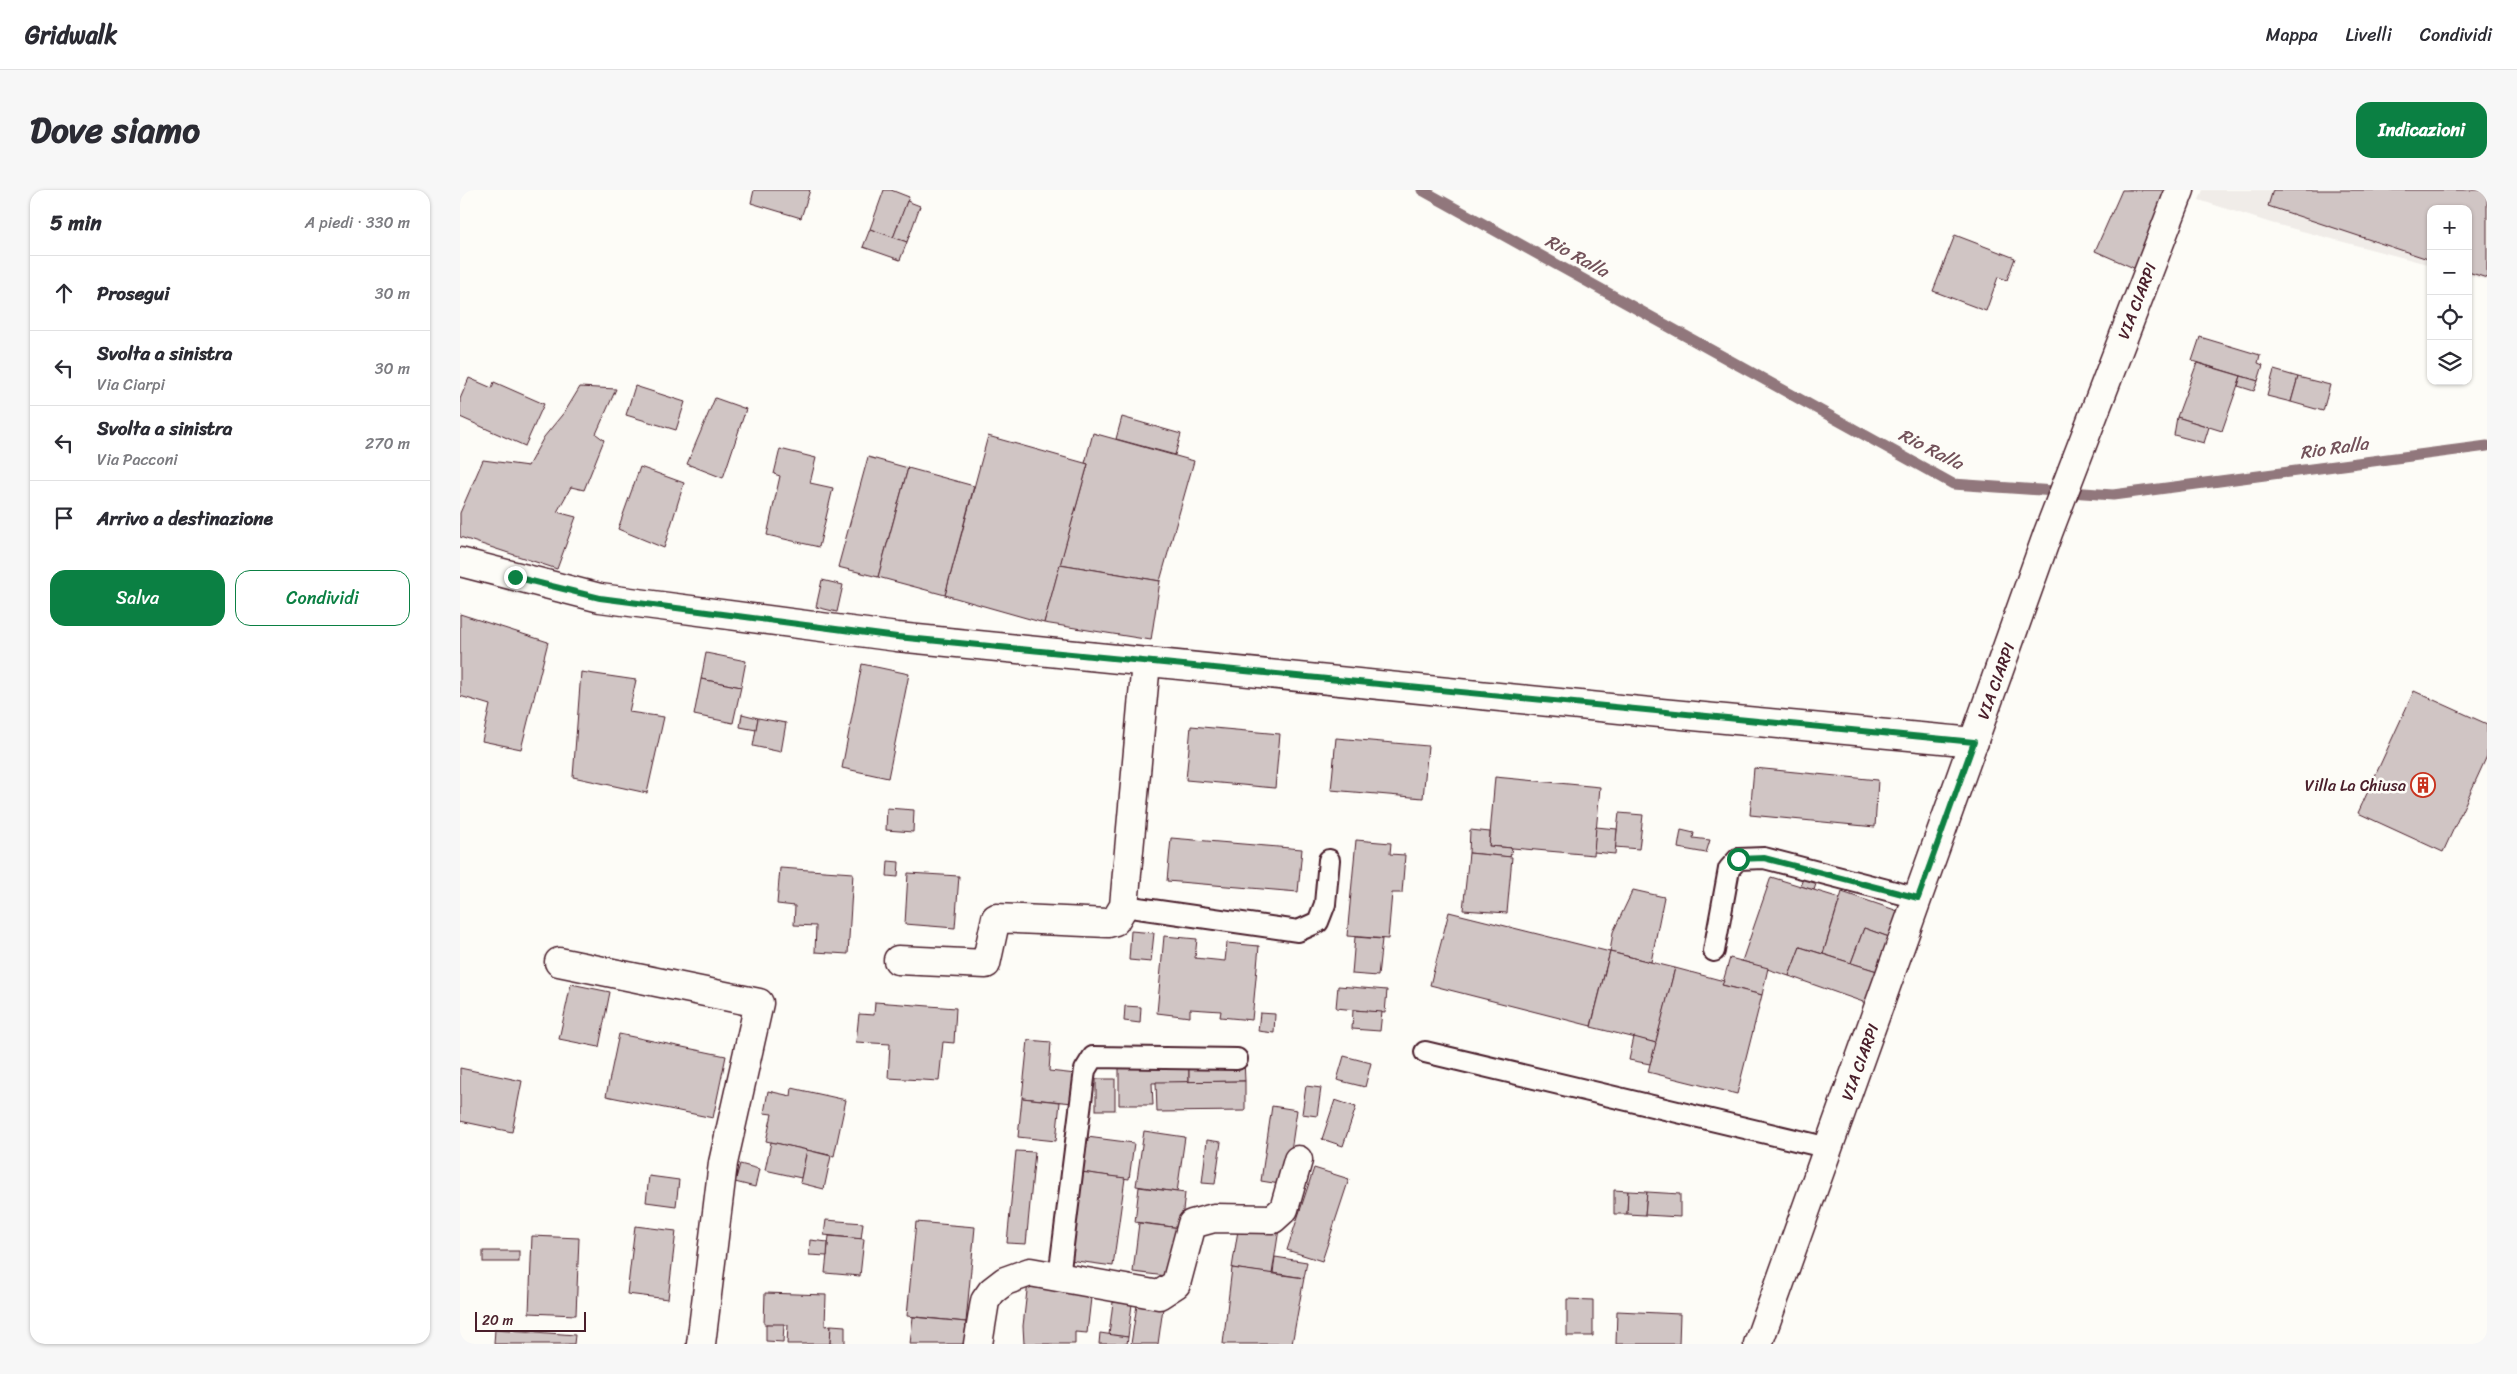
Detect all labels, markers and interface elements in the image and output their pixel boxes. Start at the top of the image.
text: Gridwalk [25,14,117,56]
text: Mappa [2266,19,2318,51]
text: Livelli [2346,19,2392,51]
text: Condividi [2420,19,2492,51]
text: Dove siamo [30,99,200,161]
button: Indicazioni [2356,102,2487,158]
text: 5 min [50,204,102,242]
map controls [2427,205,2472,385]
button: + [2427,205,2472,250]
text: A piedi · 330 m [305,208,410,237]
water label: Rio Ralla [1539,225,1617,288]
button: − [2427,250,2472,295]
street label: VIA CIARPI [2109,258,2165,344]
text: Prosegui [97,277,170,310]
icon: ahead [50,279,78,307]
text: 30 m [375,279,410,308]
button: locate [2427,295,2472,340]
text: Svolta a sinistra [97,337,232,370]
button: layers [2427,340,2472,385]
icon: left [50,354,78,382]
text: 30 m [375,354,410,383]
text: Via Ciarpi [97,370,165,399]
text: Svolta a sinistra [97,412,232,445]
water label: Rio Ralla [1893,419,1971,480]
water label: Rio Ralla [2298,427,2372,469]
icon: left [50,429,78,457]
text: 270 m [365,429,410,458]
text: Via Pacconi [97,445,178,474]
text: Arrivo a destinazione [97,502,273,535]
icon: arrive [50,504,78,532]
route end [504,566,527,589]
button: Salva [50,570,225,626]
button: Condividi [235,570,410,626]
street label: VIA CIARPI [1969,638,2023,724]
place label: Villa La Chiusa [2305,771,2406,800]
building icon: Villa La Chiusa [2410,772,2436,798]
route start [1727,848,1750,871]
street label: VIA CIARPI [1833,1019,1887,1105]
text: 20 m [482,1308,513,1333]
scale bar [475,1309,586,1332]

